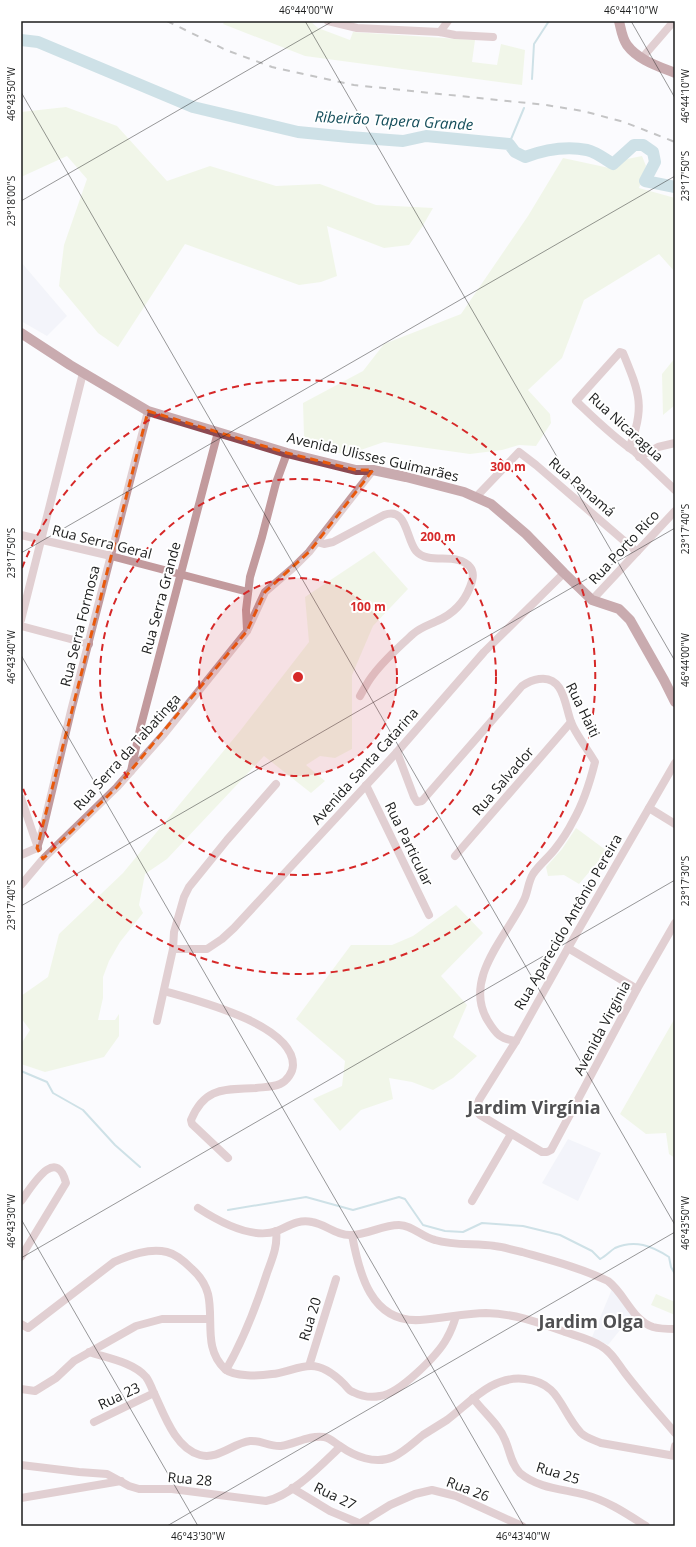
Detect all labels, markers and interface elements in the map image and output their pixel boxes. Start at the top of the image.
text: 46°44'00"W [279,3,334,17]
text: 46°44'10"W [604,3,659,17]
text: 46°43'50"W [4,66,18,121]
text: 46°44'10"W [678,68,692,123]
water label: Ribeirão Tapera Grande [314,106,474,134]
text: 23°17'50"S [678,151,692,201]
text: 23°18'00"S [4,176,18,226]
street label: Rua Nicaragua [585,388,668,465]
street label: Avenida Ulisses Guimarães [285,427,461,486]
street label: Rua Panamá [545,453,619,521]
text: 300 m [490,458,526,475]
text: 23°17'40"S [678,504,692,554]
street label: Rua Porto Rico [584,505,663,588]
street label: Rua Serra Geral [50,520,154,563]
text: 23°17'50"S [4,528,18,578]
text: 200 m [420,528,456,545]
street label: Rua Serra Grande [136,539,185,656]
street label: Rua Serra Formosa [55,563,104,688]
text: 100 m [350,598,386,615]
text: 46°43'40"W [4,629,18,684]
text: 46°44'00"W [678,632,692,687]
centre of rings [291,670,305,684]
street label: Rua Haiti [562,679,605,740]
street label: Rua Serra da Tabatinga [69,689,184,814]
street label: Avenida Santa Catarina [307,703,422,828]
street label: Rua Salvador [468,742,538,819]
street label: Rua Particular [381,799,438,889]
street label: Rua Aparecido Antônio Pereira [509,830,626,1013]
text: 23°17'30"S [678,856,692,906]
text: 23°17'40"S [4,880,18,930]
street label: Avenida Virginia [569,977,634,1078]
district label: Jardim Virgínia [465,1095,601,1119]
text: 46°43'30"W [4,1193,18,1248]
text: 46°43'50"W [678,1195,692,1250]
street label: Rua 20 [294,1295,325,1343]
district label: Jardim Olga [536,1309,644,1333]
street label: Rua 23 [95,1378,143,1414]
street label: Rua 25 [534,1457,582,1488]
street label: Rua 28 [167,1467,213,1490]
street label: Rua 26 [444,1472,492,1505]
street label: Rua 27 [311,1477,359,1514]
text: 46°43'30"W [171,1529,226,1543]
text: 46°43'40"W [496,1529,551,1543]

